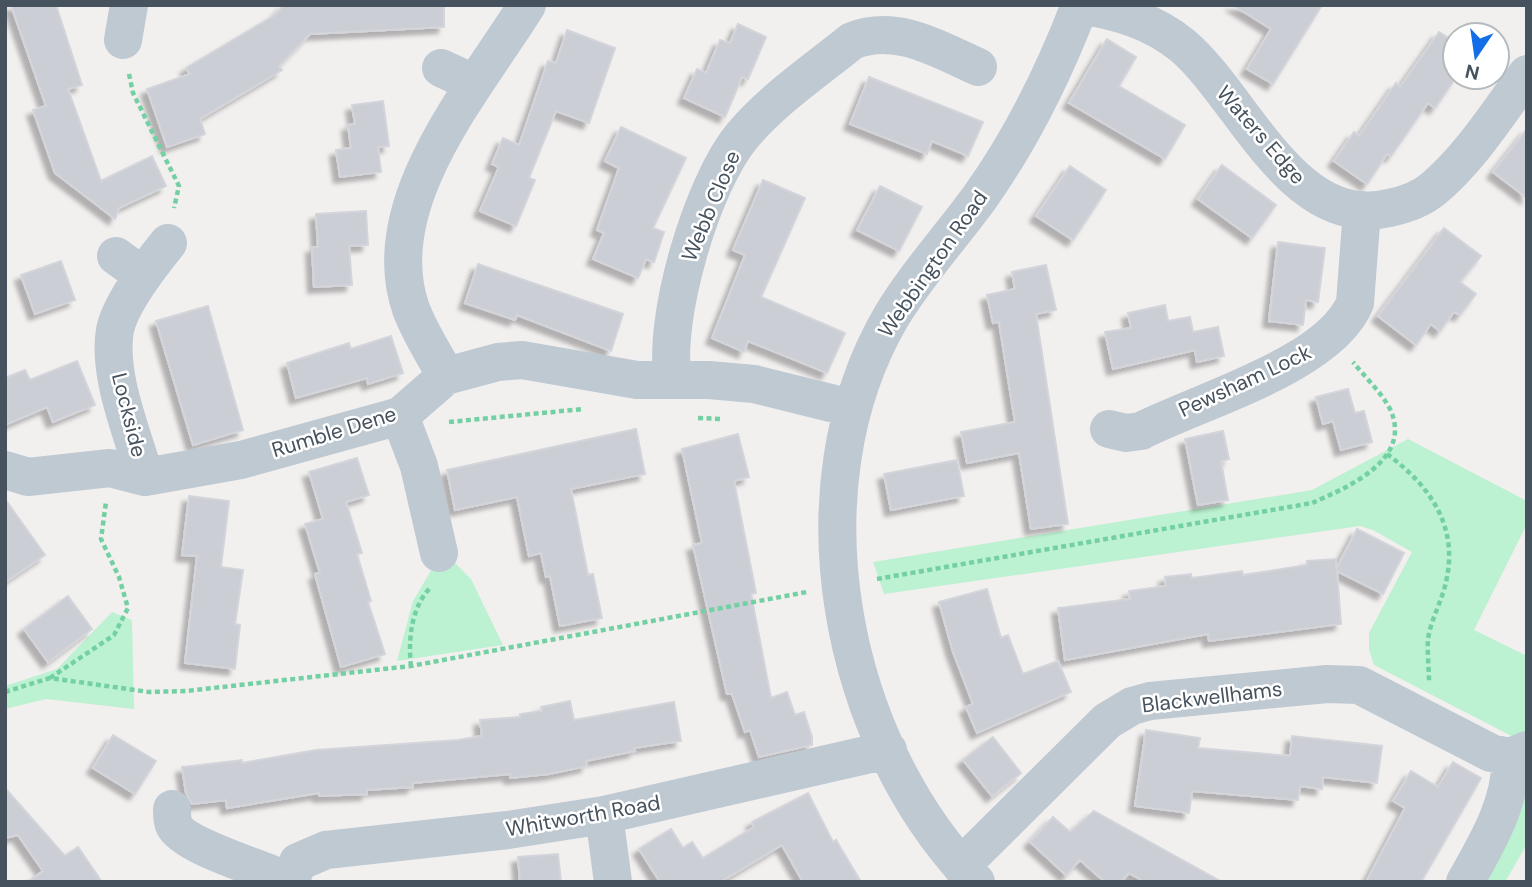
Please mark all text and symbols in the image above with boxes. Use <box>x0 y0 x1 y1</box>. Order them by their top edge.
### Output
north arrow <box>1441 21 1511 91</box>
text: N <box>1463 58 1482 86</box>
street label: Waters Edge <box>1210 80 1312 190</box>
street label: Webb Close <box>675 146 747 266</box>
street label: Webbington Road <box>872 185 994 343</box>
street label: Pewsham Lock <box>1174 338 1316 424</box>
street label: Lockside <box>105 370 153 460</box>
street label: Rumble Dene <box>268 400 400 464</box>
street label: Blackwellhams <box>1140 675 1284 719</box>
street label: Whitworth Road <box>504 789 662 843</box>

